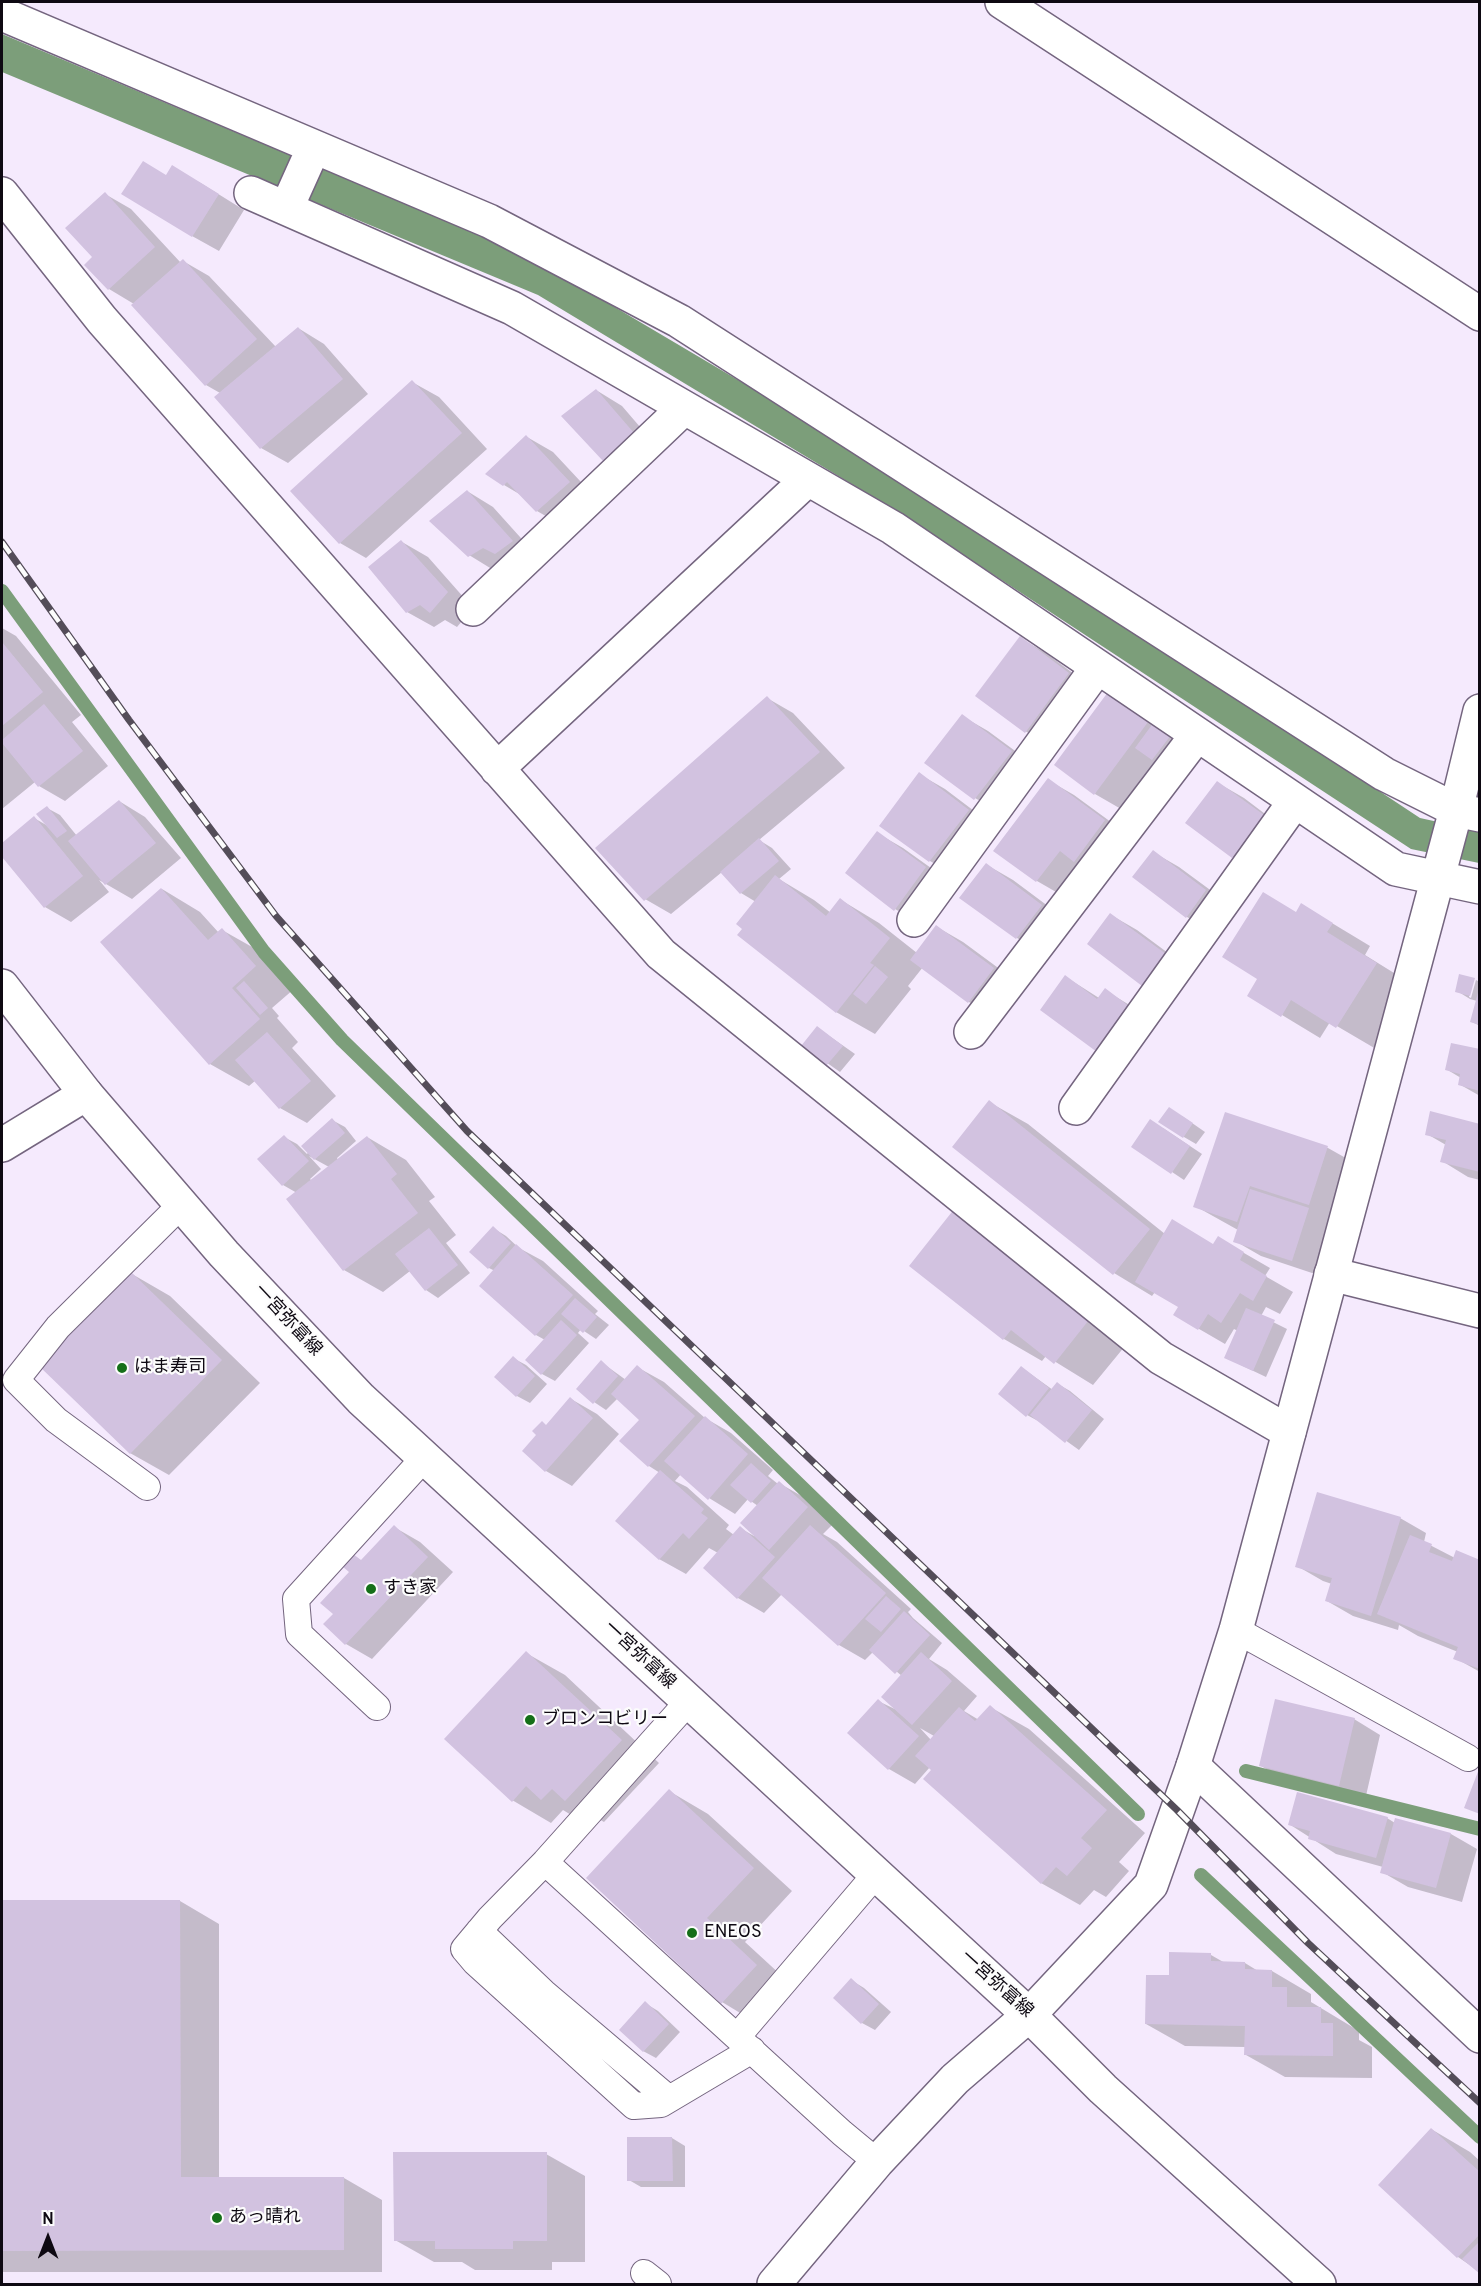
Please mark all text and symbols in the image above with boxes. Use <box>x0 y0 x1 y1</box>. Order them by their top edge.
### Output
street label: 一宮弥富線 <box>248 1281 326 1361</box>
place label: はま寿司 <box>134 1357 206 1379</box>
marker: はま寿司 <box>115 1361 129 1375</box>
place label: すき家 <box>383 1578 437 1600</box>
marker: すき家 <box>364 1582 378 1596</box>
street label: 一宮弥富線 <box>599 1617 679 1695</box>
place label: ブロンコビリー <box>542 1709 668 1731</box>
marker: ブロンコビリー <box>523 1713 537 1727</box>
place label: ENEOS <box>704 1922 762 1944</box>
marker: ENEOS <box>685 1926 699 1940</box>
street label: 一宮弥富線 <box>955 1947 1037 2023</box>
place label: あっ晴れ <box>229 2207 301 2229</box>
north arrow <box>18 2208 78 2268</box>
text: N <box>42 2210 54 2230</box>
marker: あっ晴れ <box>210 2211 224 2225</box>

